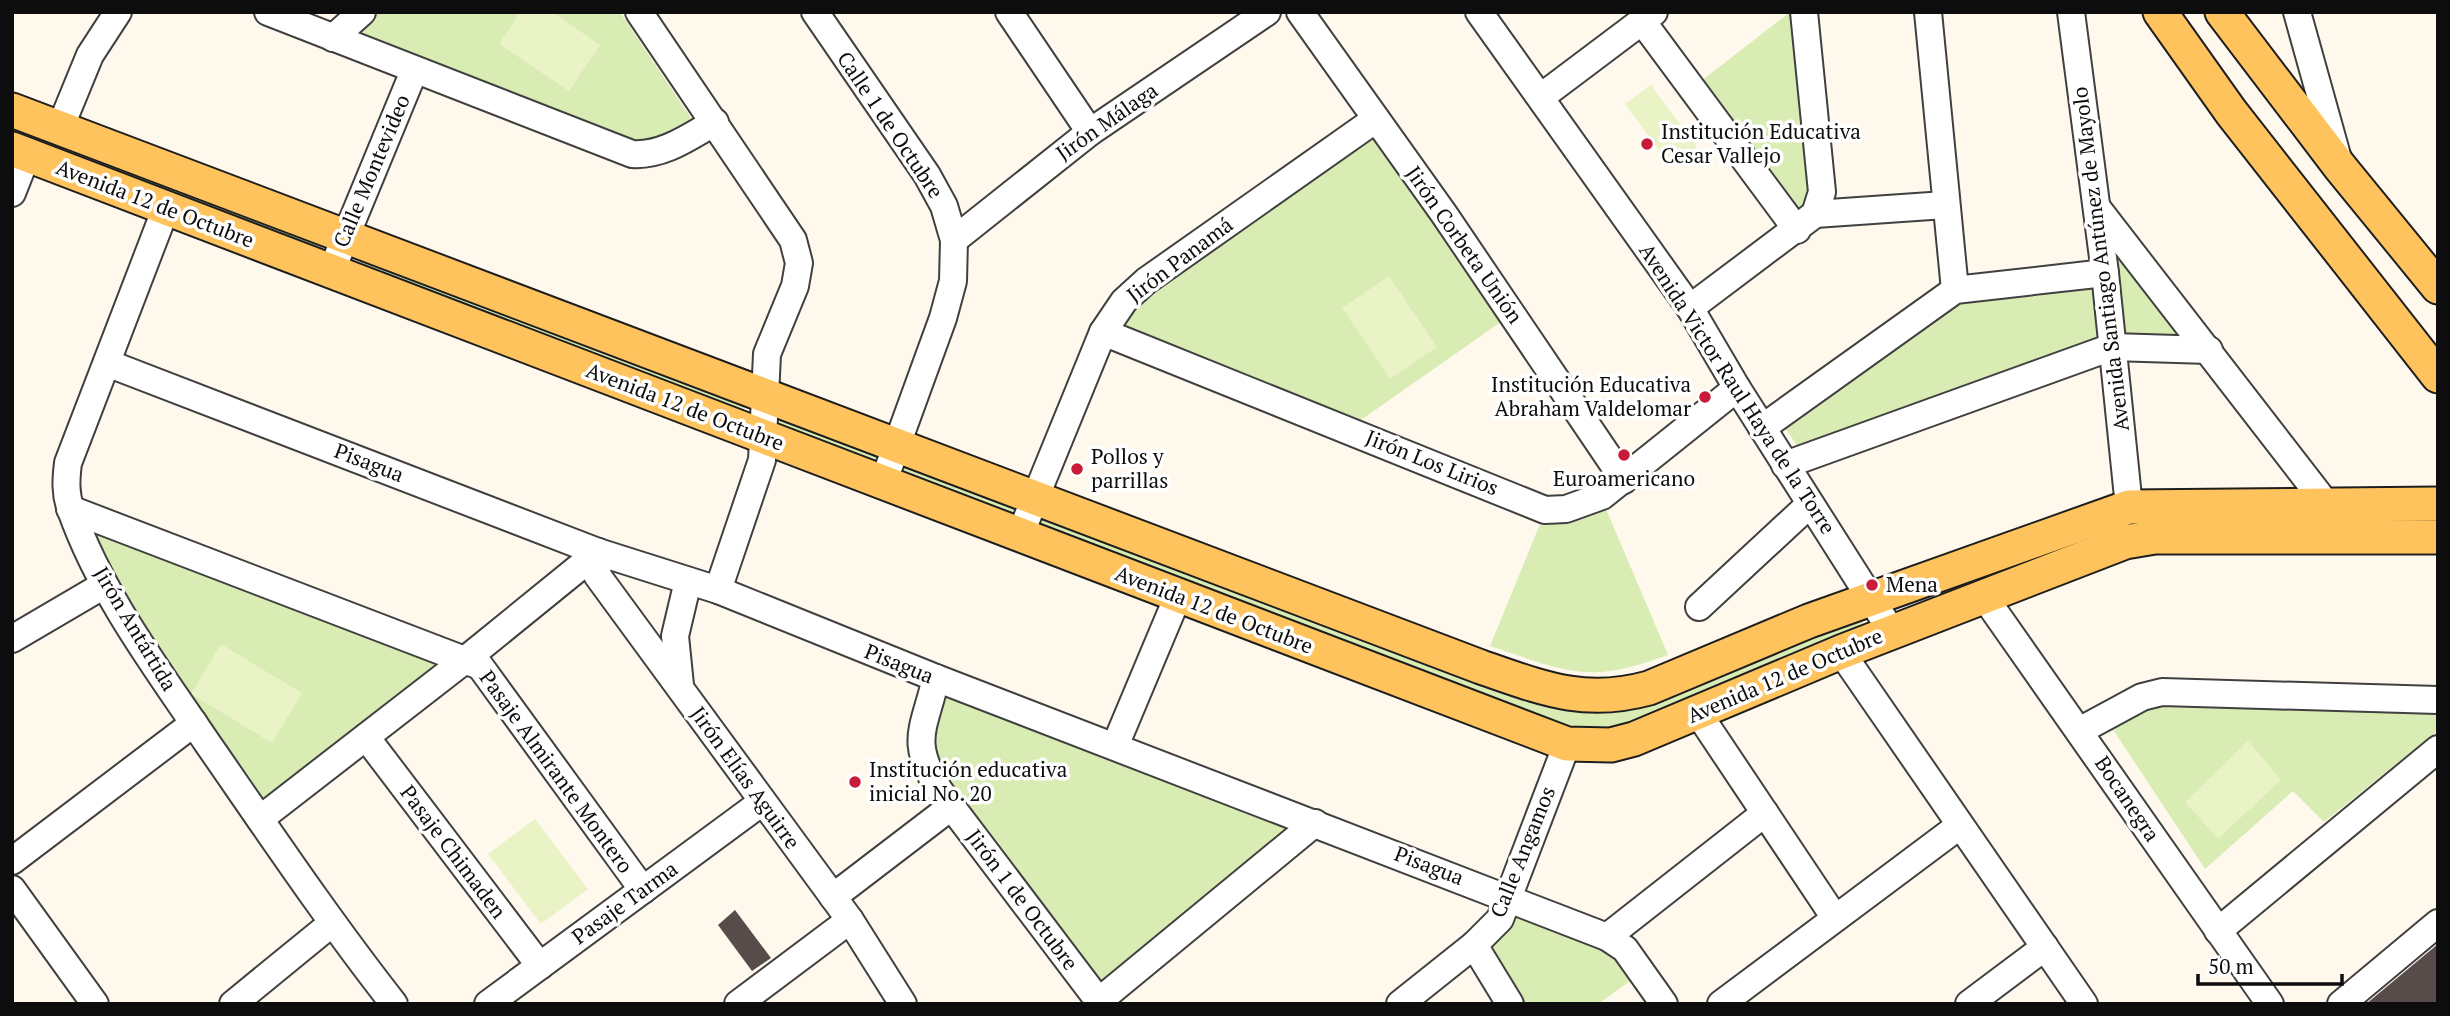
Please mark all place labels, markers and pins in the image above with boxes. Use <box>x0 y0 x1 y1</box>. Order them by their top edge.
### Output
place label: Institución Educativa Cesar Vallejo <box>1661 117 1861 169</box>
marker: Institución Educativa Cesar Vallejo <box>1639 136 1655 152</box>
place label: Institución Educativa Abraham Valdelomar <box>1491 370 1691 422</box>
marker: Institución Educativa Abraham Valdelomar <box>1697 389 1713 405</box>
place label: Pollos y parrillas <box>1091 442 1168 494</box>
marker: Euroamericano <box>1616 447 1632 463</box>
marker: Pollos y parrillas <box>1069 461 1085 477</box>
place label: Euroamericano <box>1553 464 1695 492</box>
place label: Mena <box>1886 570 1938 598</box>
marker: Mena <box>1864 577 1880 593</box>
place label: Institución educativa inicial No. 20 <box>869 755 1068 807</box>
marker: Institución educativa inicial No. 20 <box>847 774 863 790</box>

